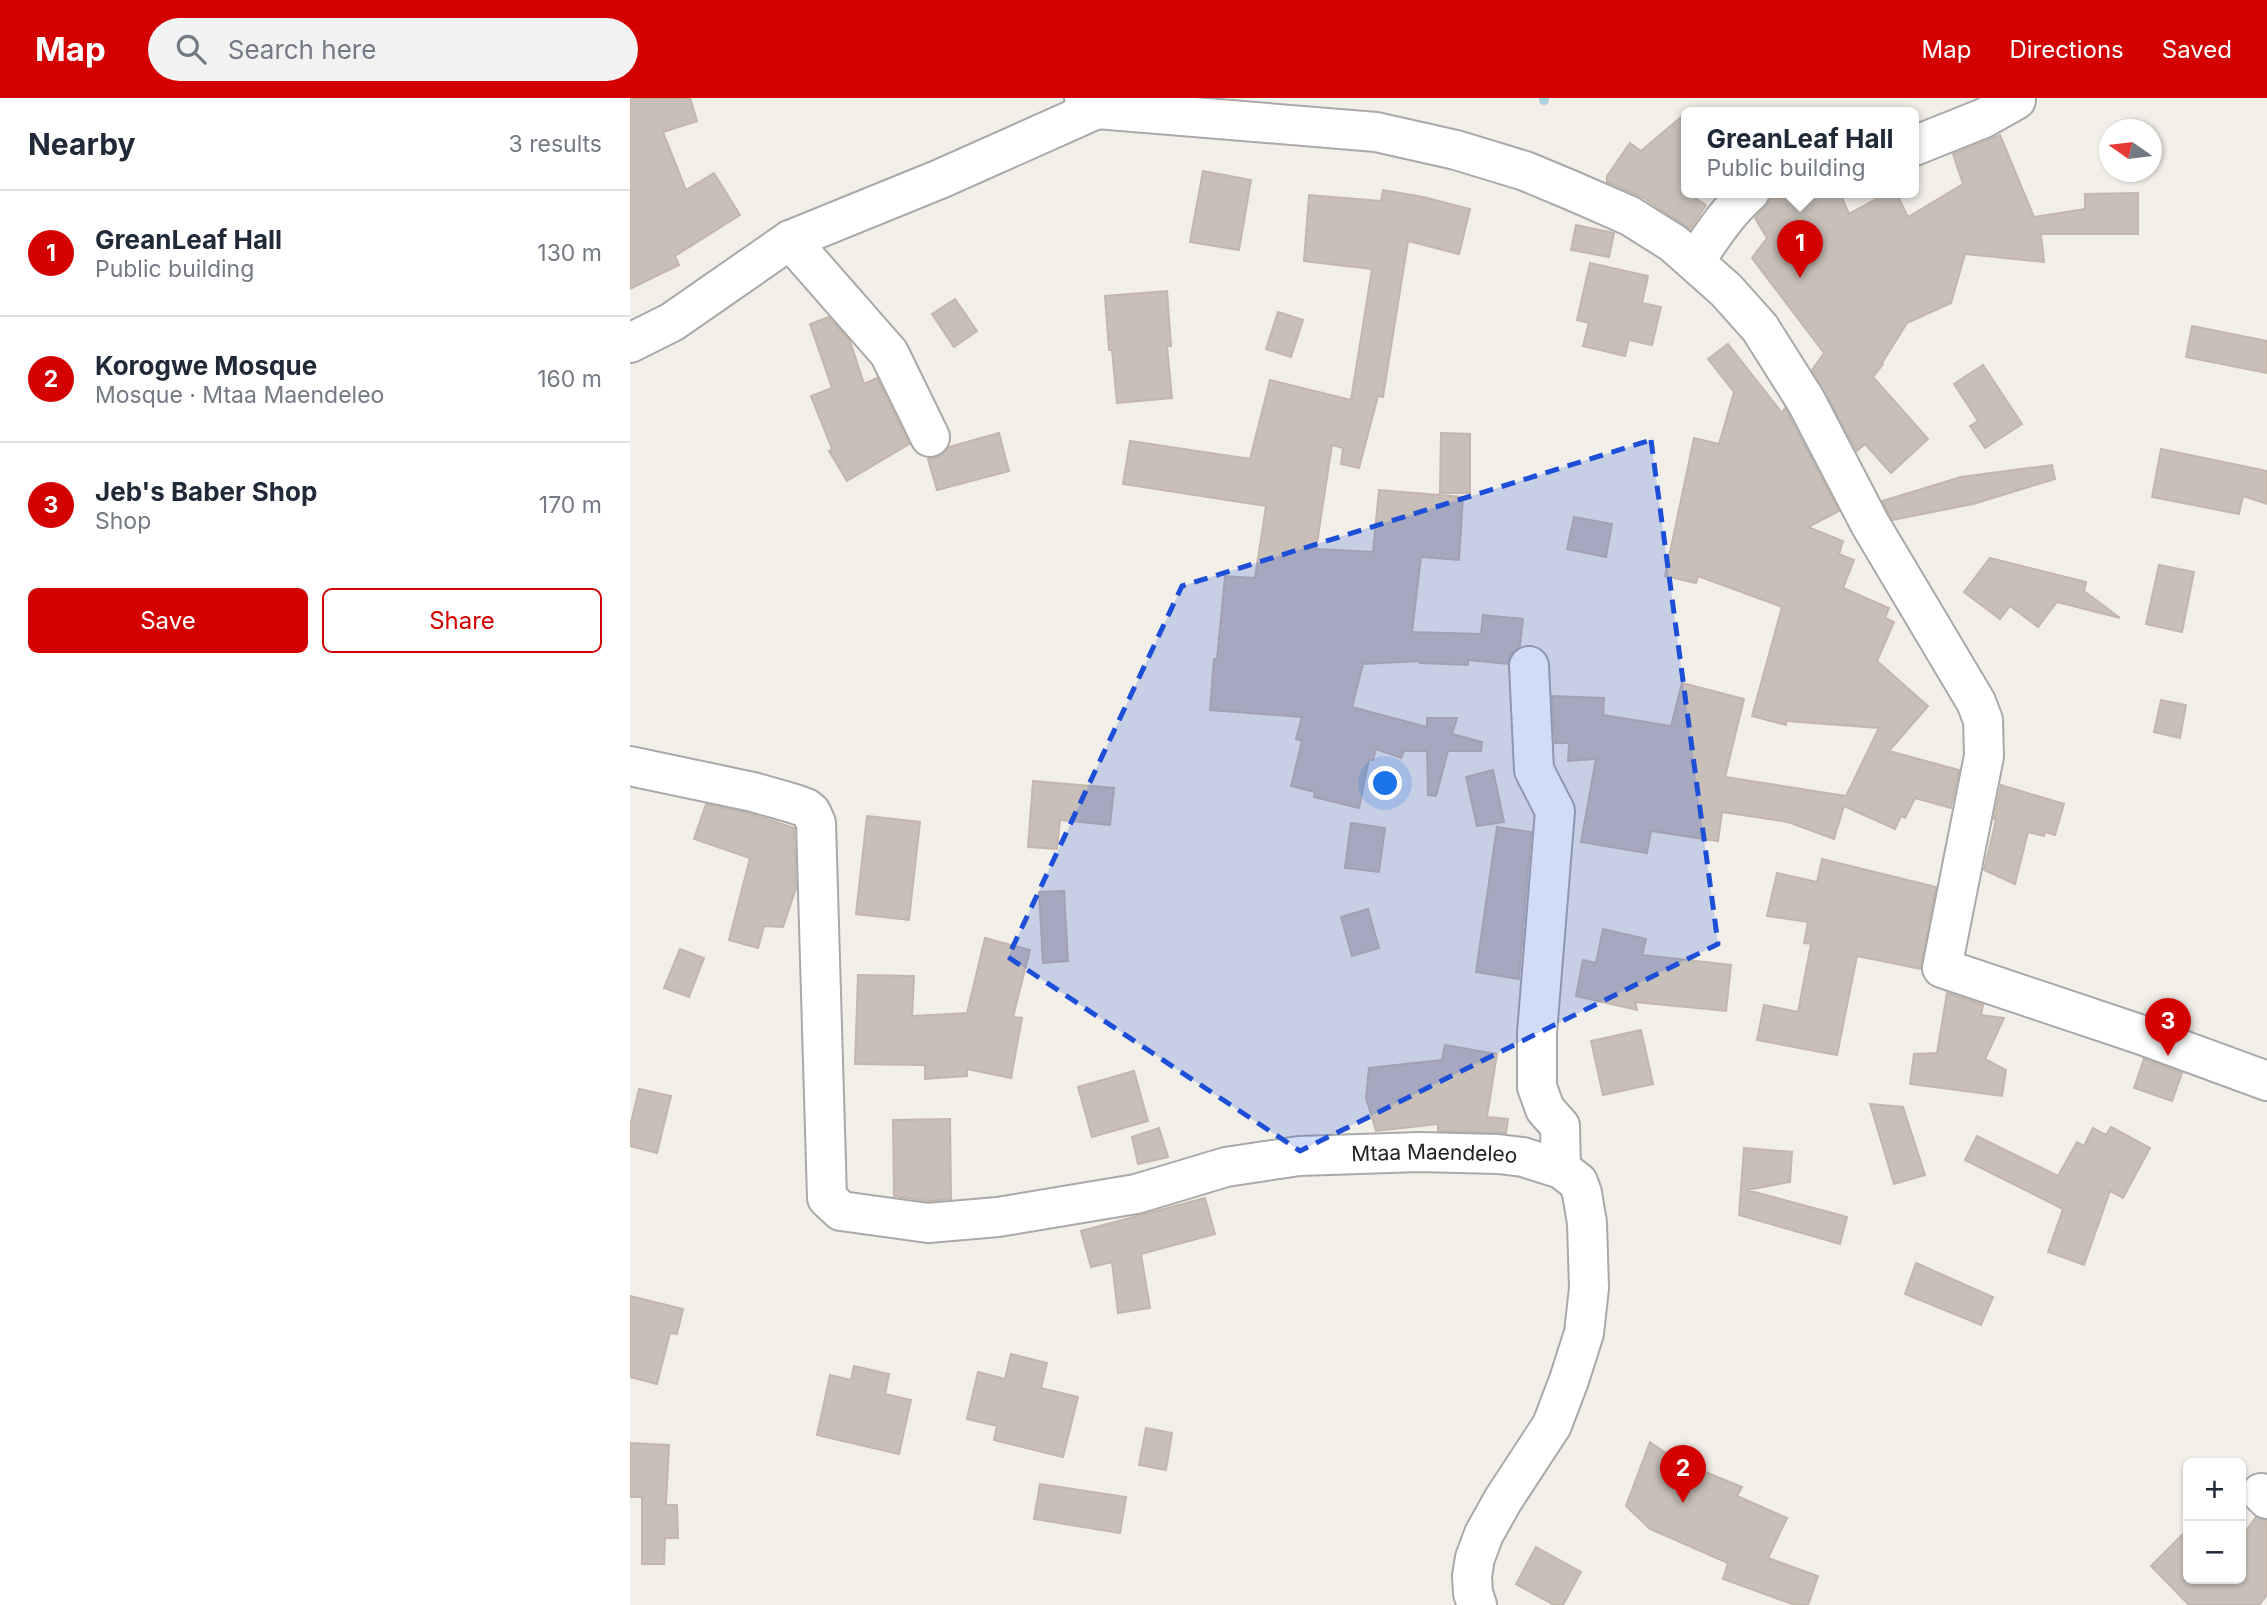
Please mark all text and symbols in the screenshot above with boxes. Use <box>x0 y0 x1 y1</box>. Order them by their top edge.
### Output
search box <box>148 18 638 81</box>
text: Map <box>35 29 106 69</box>
icon: search <box>172 30 210 68</box>
text: Search here <box>228 34 376 65</box>
text: Map <box>1922 35 1971 64</box>
text: Directions <box>2009 35 2124 64</box>
text: Saved <box>2162 35 2232 64</box>
popup <box>1681 107 1919 198</box>
north arrow <box>2099 119 2162 182</box>
text: GreanLeaf Hall <box>1706 123 1894 154</box>
text: Nearby <box>28 126 136 162</box>
text: 3 results <box>509 130 602 158</box>
text: Public building <box>1706 154 1866 182</box>
pin: 1 <box>1777 220 1823 278</box>
text: GreanLeaf Hall <box>95 224 282 255</box>
text: 1 <box>46 239 56 267</box>
text: 130 m <box>537 239 602 267</box>
text: Public building <box>95 255 254 283</box>
text: Korogwe Mosque <box>95 350 317 381</box>
text: 2 <box>44 365 58 393</box>
text: 160 m <box>537 365 602 393</box>
text: Mosque · Mtaa Maendeleo <box>95 381 384 409</box>
text: Jeb's Baber Shop <box>95 476 317 507</box>
text: 3 <box>44 491 58 519</box>
text: 170 m <box>539 491 602 519</box>
text: Shop <box>95 507 151 535</box>
button: Save <box>28 588 308 653</box>
button: Share <box>322 588 602 653</box>
your location <box>1368 766 1402 800</box>
pin: 3 <box>2145 998 2191 1056</box>
street label: Mtaa Maendeleo <box>1351 1139 1519 1168</box>
pin: 2 <box>1660 1445 1706 1503</box>
map controls <box>2183 1458 2246 1584</box>
button: + <box>2183 1458 2246 1521</box>
button: − <box>2183 1521 2246 1584</box>

